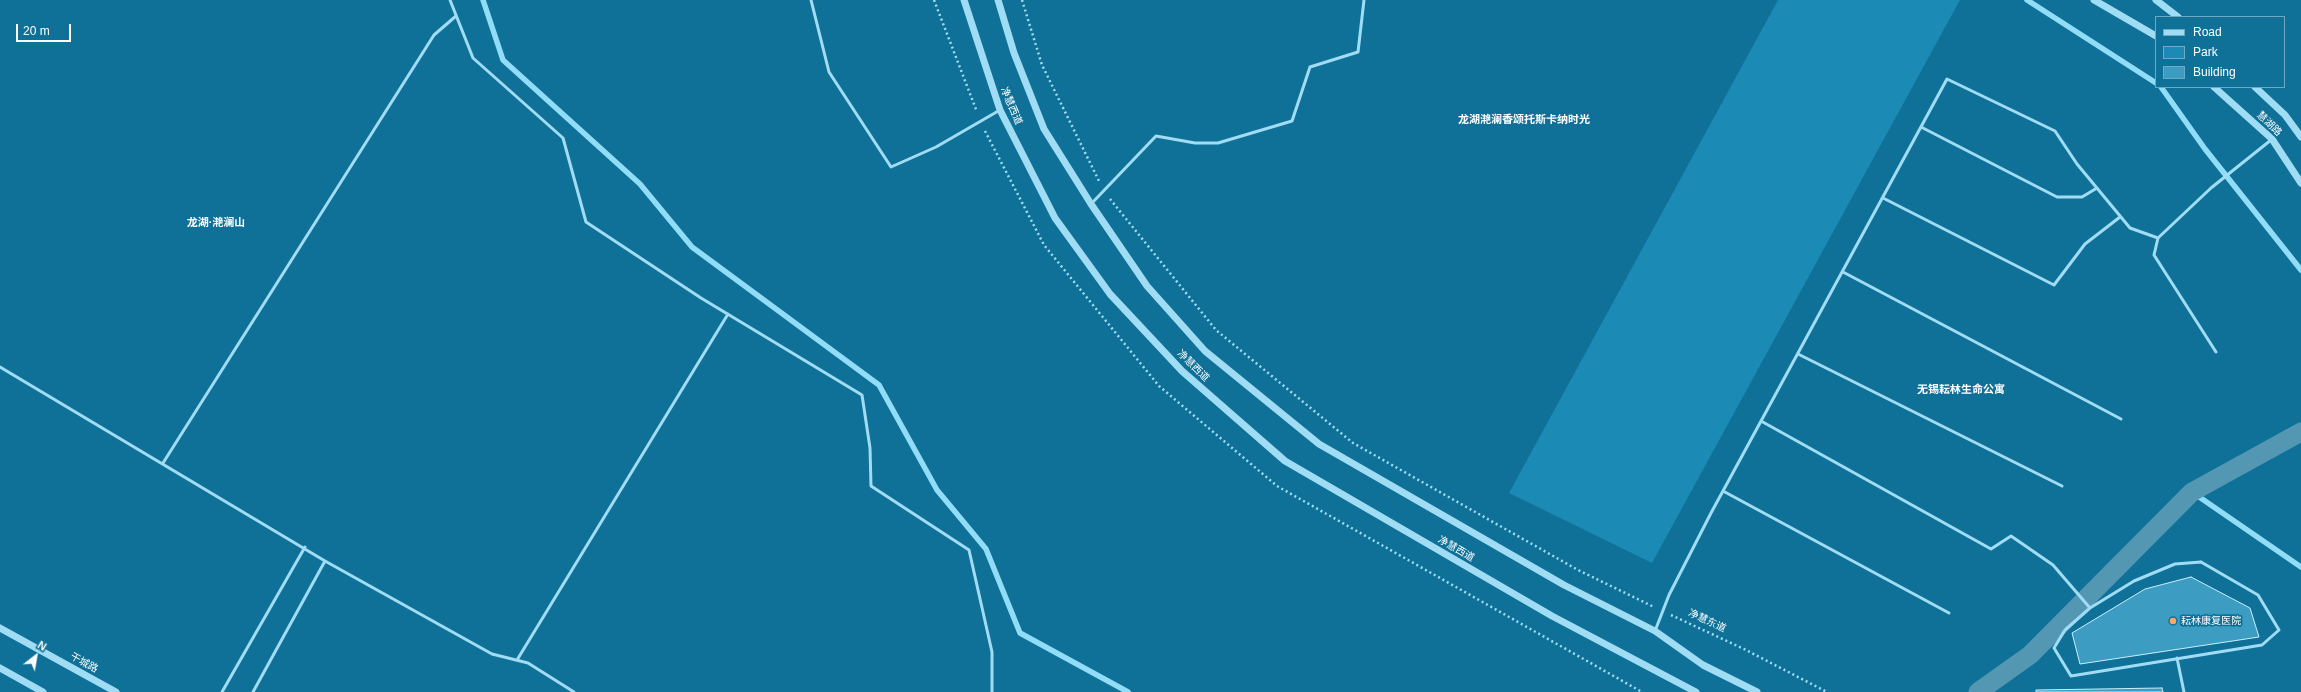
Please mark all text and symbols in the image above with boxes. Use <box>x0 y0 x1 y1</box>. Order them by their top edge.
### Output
scale bar <box>18 16 73 42</box>
legend <box>2155 16 2285 88</box>
text: 20 m <box>23 24 50 38</box>
text: Road <box>2193 25 2222 39</box>
text: Park <box>2193 45 2218 59</box>
text: Building <box>2193 65 2236 79</box>
street label: 净慧西道 <box>998 85 1024 127</box>
street label: 慧湖路 <box>2254 109 2284 139</box>
district label: 龙湖滟澜香颂托斯卡纳时光 <box>1458 113 1590 127</box>
district label: 龙湖·滟澜山 <box>187 216 245 230</box>
street label: 净慧西道 <box>1174 348 1212 384</box>
district label: 无锡耘林生命公寓 <box>1917 383 2005 397</box>
street label: 净慧西道 <box>1436 534 1476 564</box>
street label: 净慧东道 <box>1686 607 1728 635</box>
place label: 耘林康复医院 <box>2181 615 2241 627</box>
marker: 耘林康复医院 <box>2168 616 2178 626</box>
north arrow <box>16 636 56 676</box>
text: N <box>36 639 49 653</box>
street label: 干城路 <box>68 650 100 676</box>

